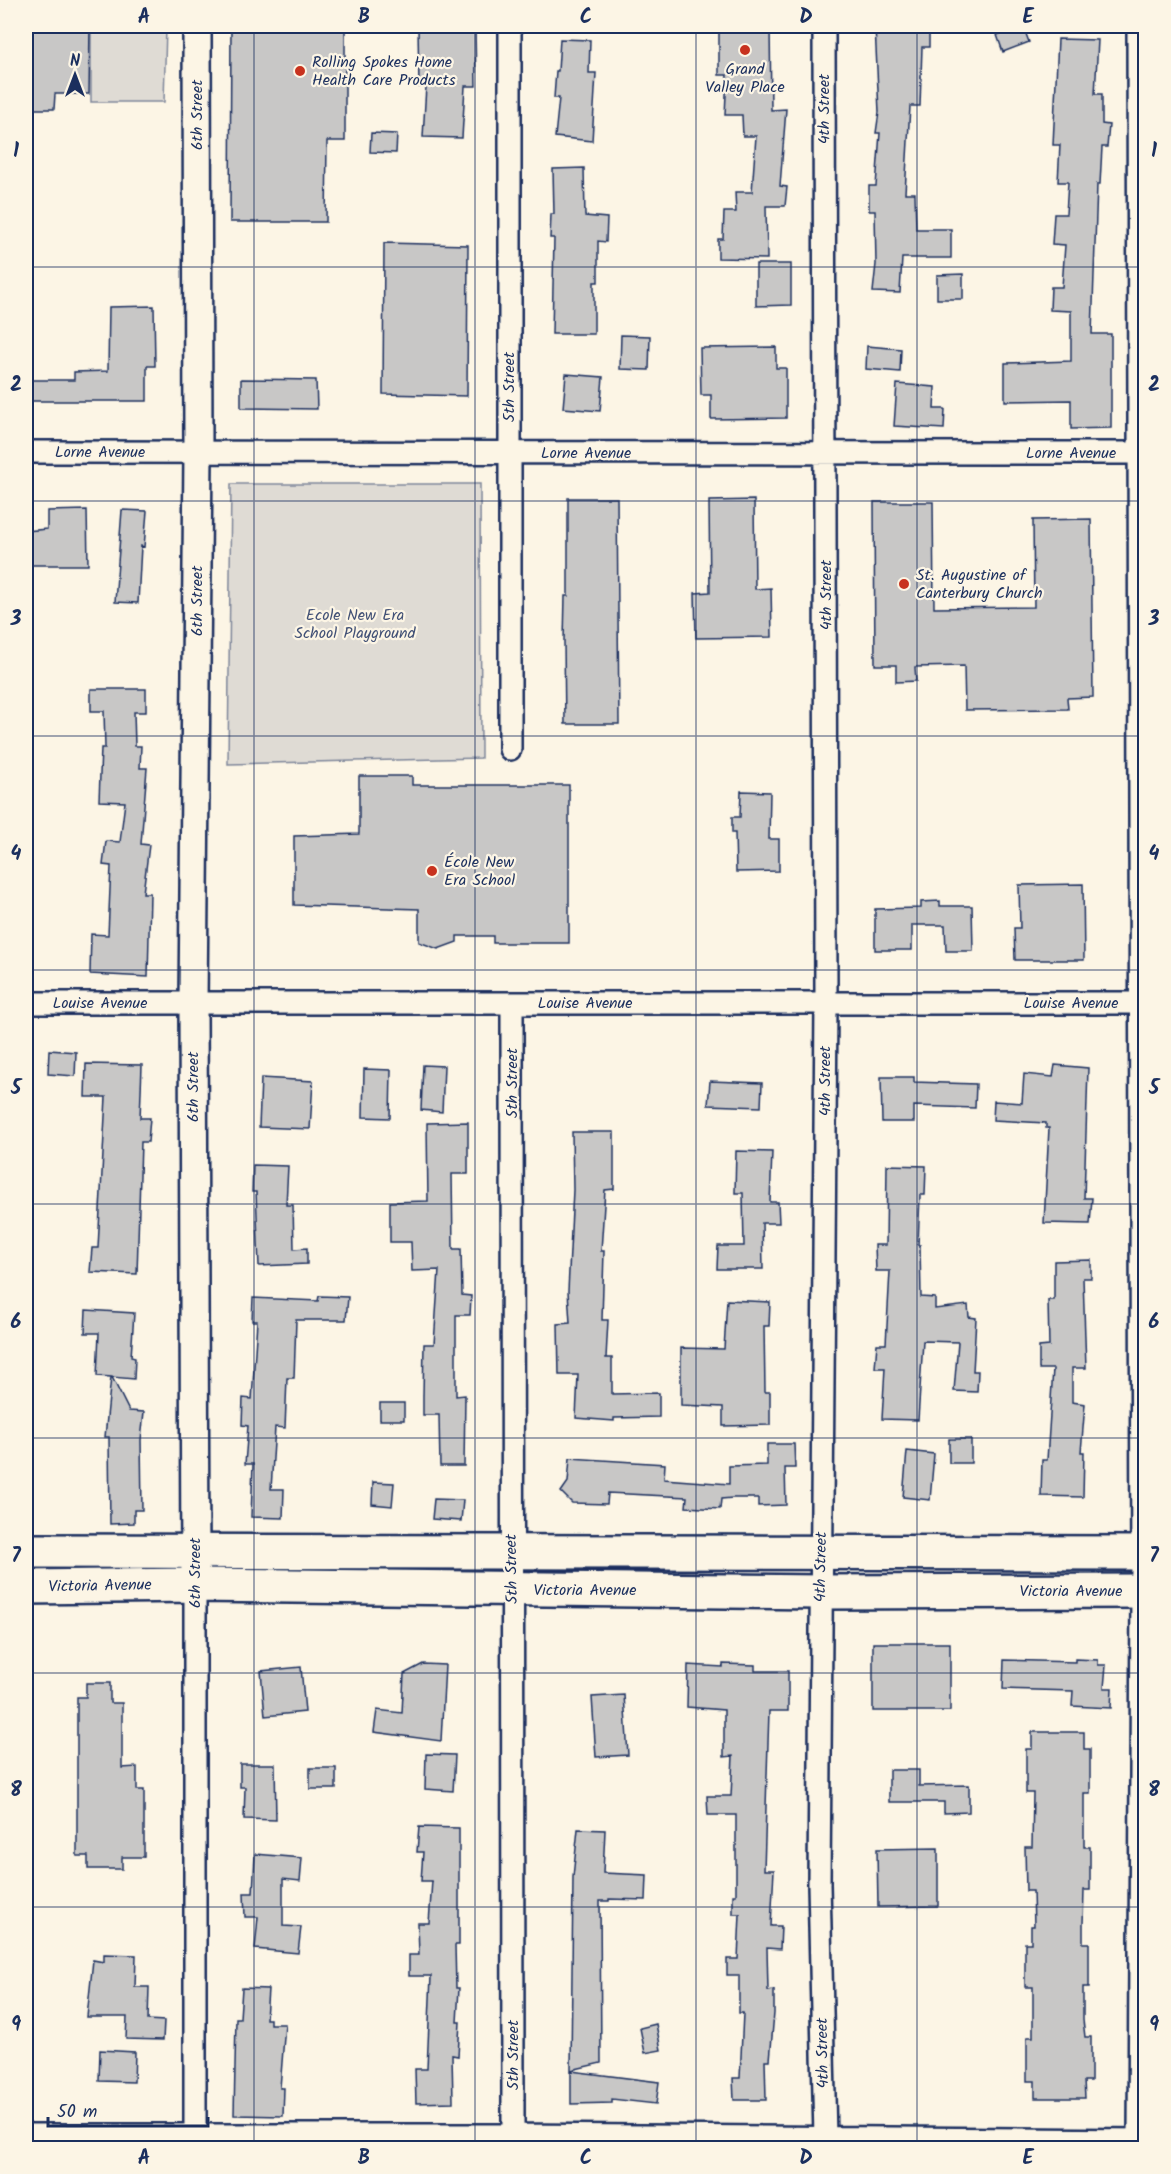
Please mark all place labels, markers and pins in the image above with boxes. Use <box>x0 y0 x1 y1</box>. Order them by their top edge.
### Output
marker: Grand Valley Place <box>738 43 752 57</box>
place label: Rolling Spokes Home Health Care Products <box>312 50 456 93</box>
place label: Grand Valley Place <box>705 57 785 100</box>
marker: Rolling Spokes Home Health Care Products <box>293 64 307 78</box>
place label: St. Augustine of Canterbury Church <box>916 563 1042 606</box>
marker: St. Augustine of Canterbury Church <box>897 577 911 591</box>
place label: École New Era School <box>444 850 515 893</box>
marker: École New Era School <box>425 864 439 878</box>

